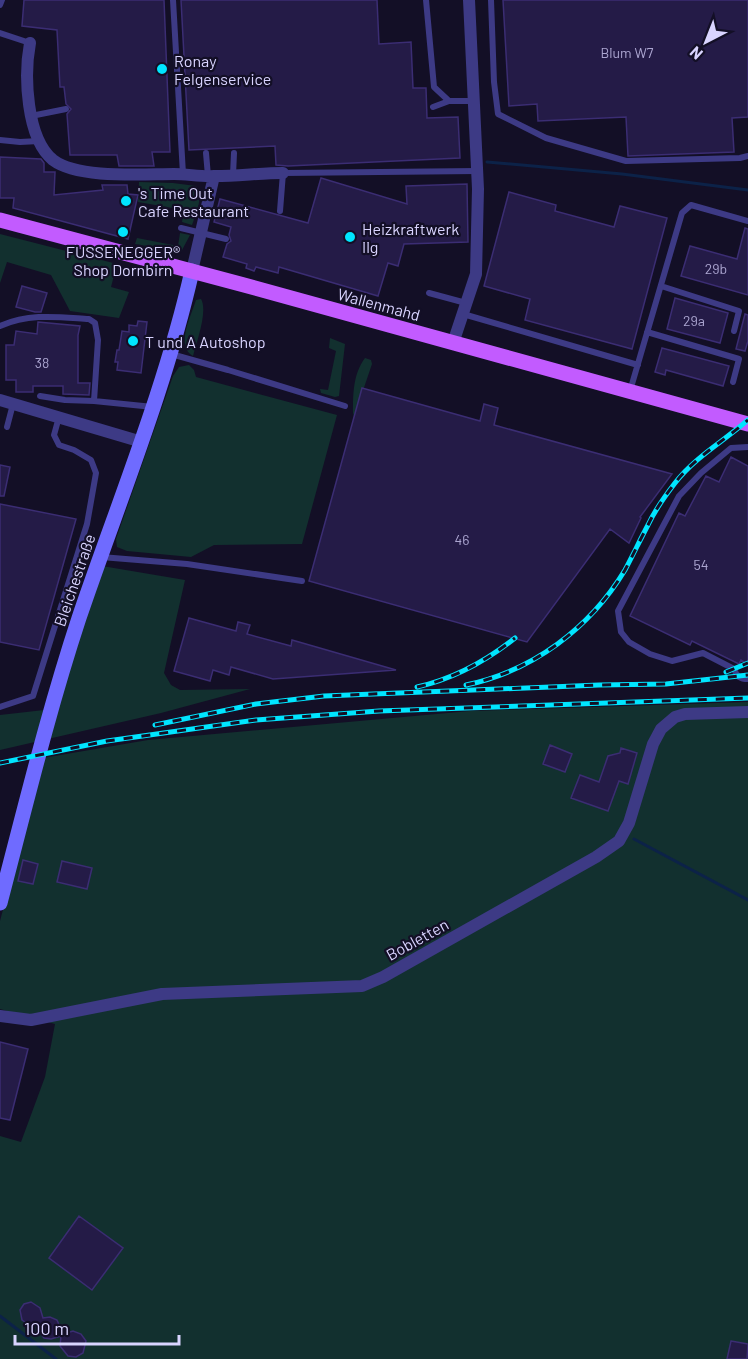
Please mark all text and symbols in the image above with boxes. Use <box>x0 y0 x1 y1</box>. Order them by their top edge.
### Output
north arrow <box>676 12 736 72</box>
text: N <box>685 43 706 64</box>
house number: Blum W7 <box>601 44 654 61</box>
place label: Ronay Felgenservice <box>174 51 271 88</box>
marker: Ronay Felgenservice <box>155 62 169 76</box>
place label: 's Time Out Cafe Restaurant <box>138 183 249 220</box>
marker: 's Time Out Cafe Restaurant <box>119 194 133 208</box>
place label: Heizkraftwerk Ilg <box>362 219 459 256</box>
marker: FUSSENEGGER® Shop Dornbirn <box>116 225 130 239</box>
marker: Heizkraftwerk Ilg <box>343 230 357 244</box>
place label: FUSSENEGGER® Shop Dornbirn <box>66 242 180 279</box>
house number: 29b <box>705 260 727 277</box>
street label: Wallenmahd <box>336 284 422 324</box>
house number: 29a <box>683 312 705 329</box>
place label: T und A Autoshop <box>145 332 266 351</box>
marker: T und A Autoshop <box>126 334 140 348</box>
house number: 38 <box>35 354 49 371</box>
street label: Bleichestraße <box>49 531 99 629</box>
house number: 46 <box>455 531 469 548</box>
house number: 54 <box>694 556 708 573</box>
street label: Bobletten <box>383 914 451 964</box>
scale bar <box>15 1308 178 1346</box>
text: 100 m <box>24 1317 69 1339</box>

